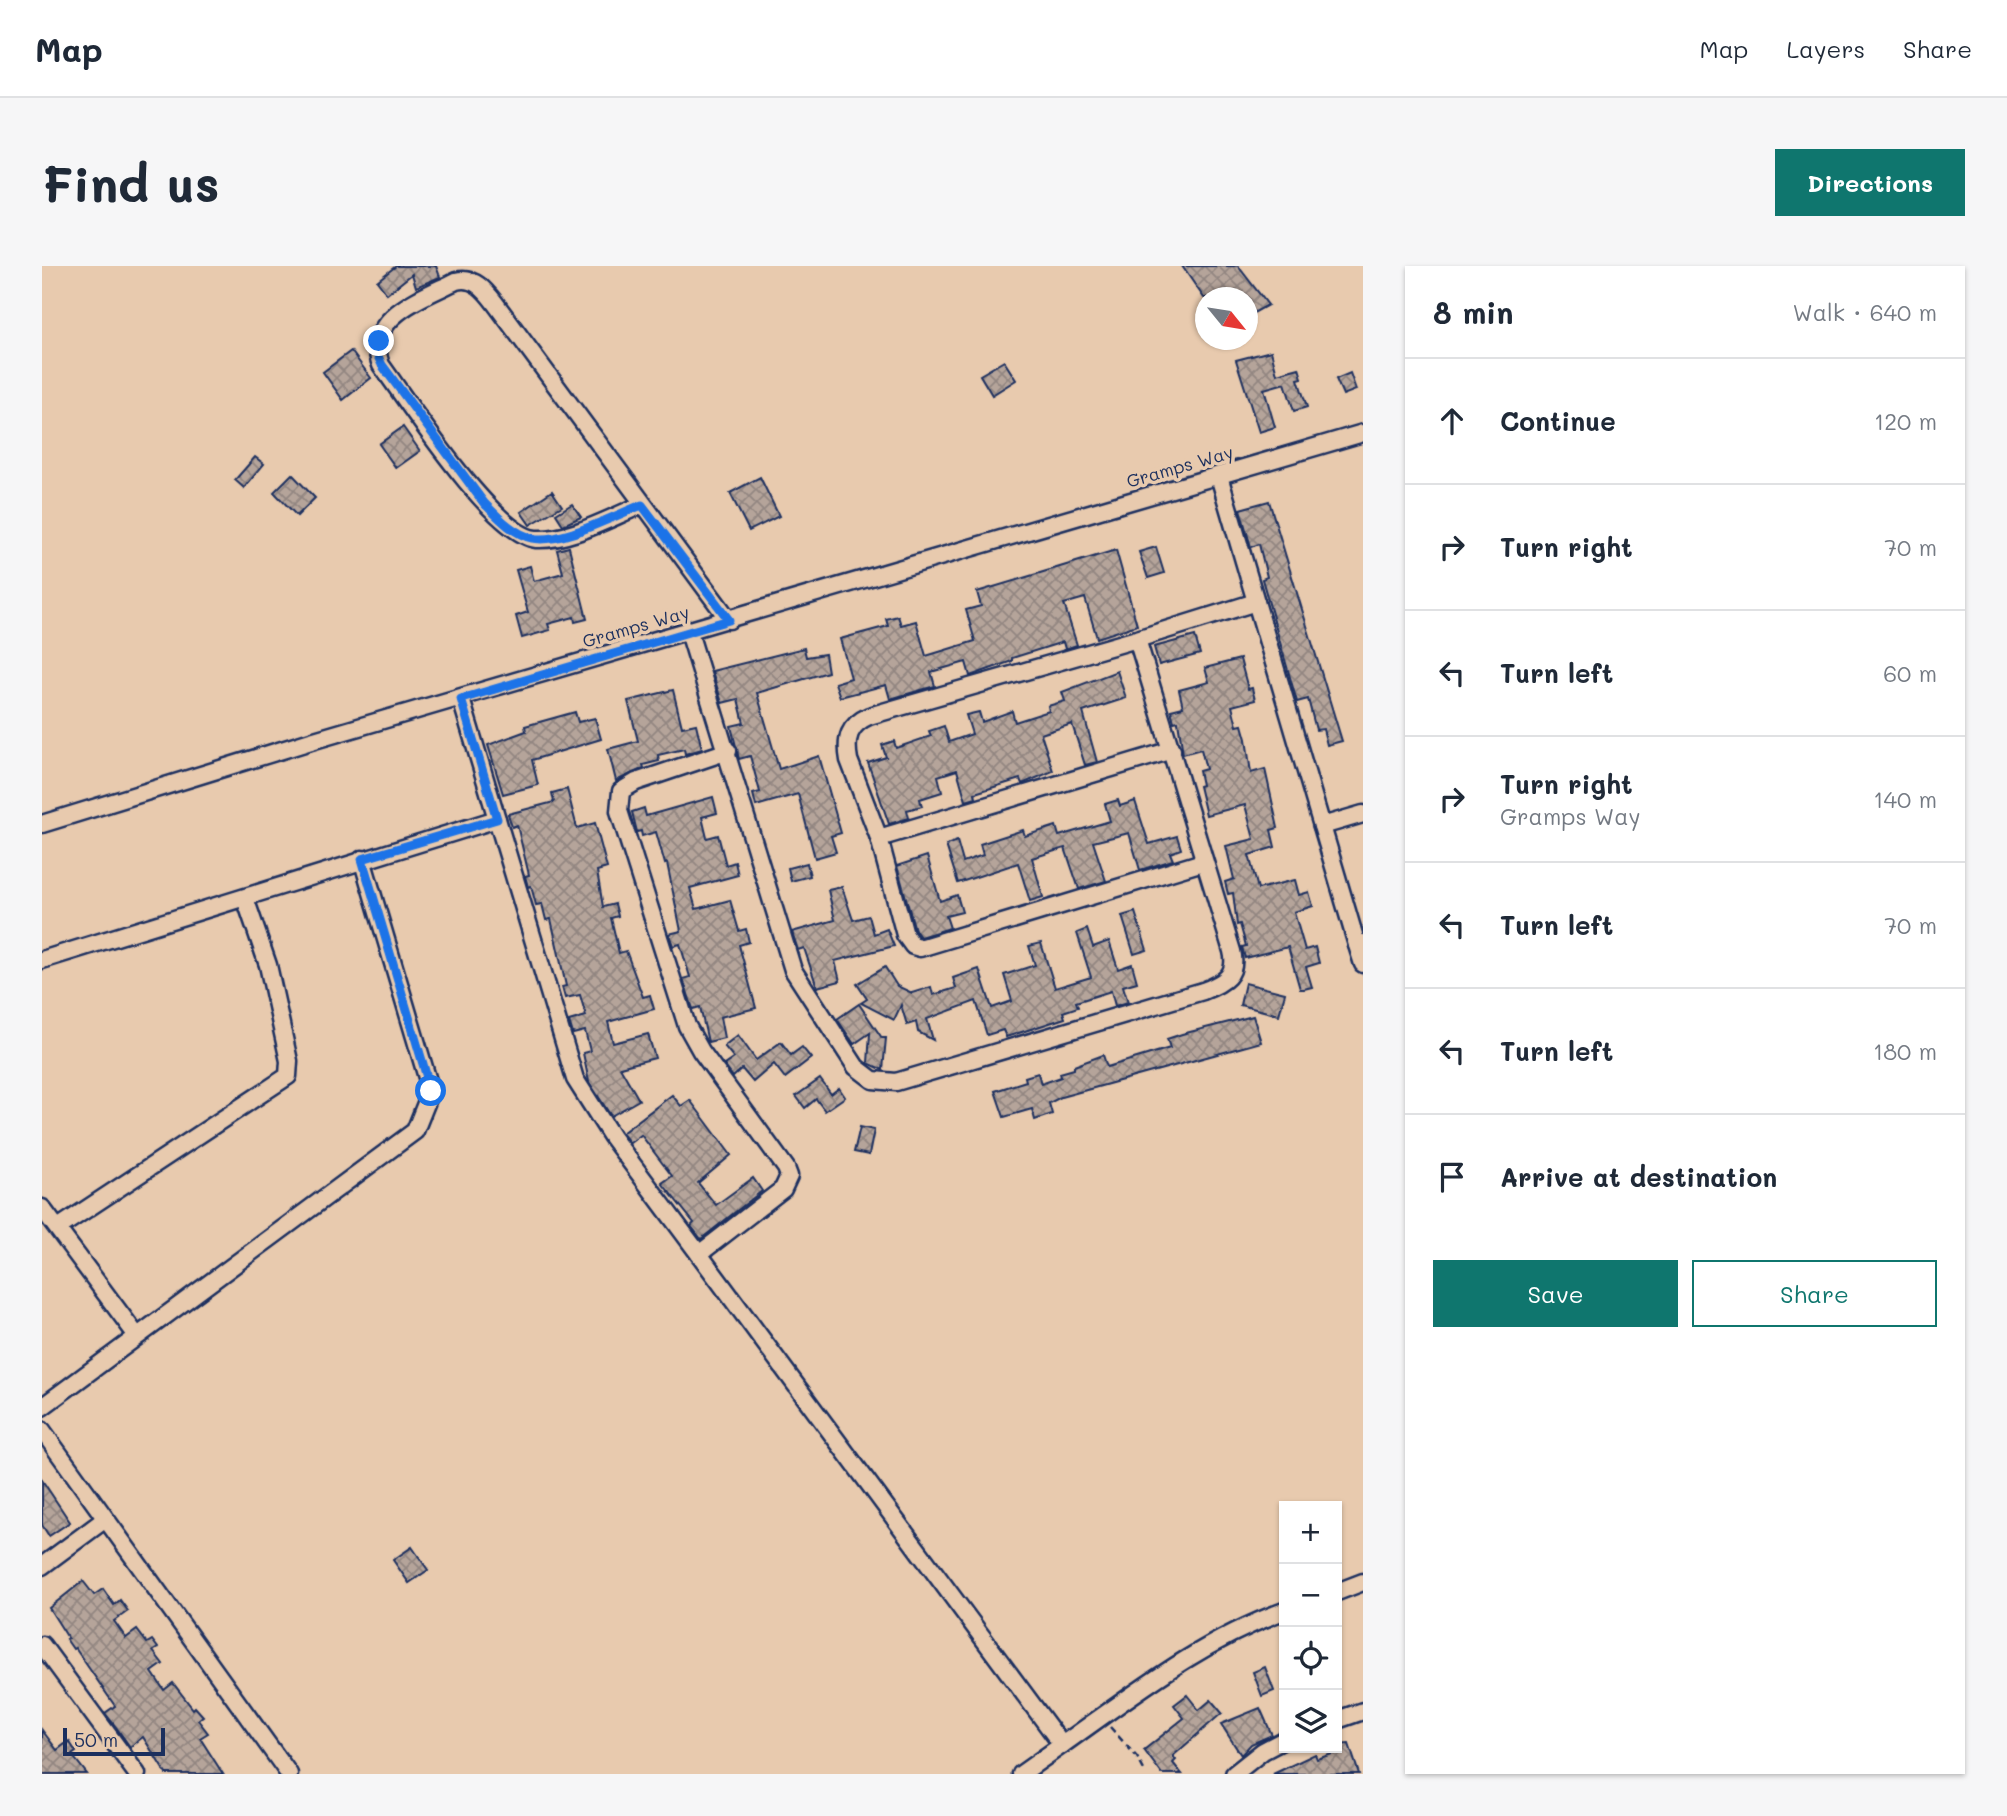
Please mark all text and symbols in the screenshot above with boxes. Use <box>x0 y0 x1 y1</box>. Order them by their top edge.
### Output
text: Map <box>35 27 103 70</box>
text: Map <box>1700 33 1748 64</box>
text: Layers <box>1786 33 1865 64</box>
text: Share <box>1903 33 1972 64</box>
button: Directions <box>1775 149 1965 216</box>
text: Find us <box>42 151 220 214</box>
north arrow <box>1195 287 1258 350</box>
text: 8 min <box>1433 292 1514 332</box>
text: Walk · 640 m <box>1792 297 1937 327</box>
route end <box>363 325 394 356</box>
icon: ahead <box>1433 402 1471 440</box>
text: Continue <box>1500 404 1616 438</box>
text: 120 m <box>1874 406 1937 436</box>
street label: Gramps Way <box>1124 439 1236 493</box>
icon: right <box>1433 528 1471 566</box>
text: Turn right <box>1500 530 1633 564</box>
text: 70 m <box>1884 532 1937 562</box>
street label: Gramps Way <box>580 599 692 653</box>
icon: left <box>1433 654 1471 692</box>
text: Turn left <box>1500 656 1613 690</box>
text: 60 m <box>1883 658 1937 688</box>
text: Turn right <box>1500 767 1633 801</box>
icon: right <box>1433 780 1471 818</box>
text: 140 m <box>1873 784 1937 814</box>
text: Gramps Way <box>1500 801 1641 831</box>
icon: left <box>1433 906 1471 944</box>
text: Turn left <box>1500 908 1613 942</box>
text: 70 m <box>1884 910 1937 940</box>
icon: left <box>1433 1032 1471 1070</box>
text: Turn left <box>1500 1034 1613 1068</box>
text: 180 m <box>1873 1036 1937 1066</box>
route start <box>415 1075 446 1106</box>
icon: arrive <box>1433 1158 1471 1196</box>
text: Arrive at destination <box>1500 1160 1777 1194</box>
button: Save <box>1433 1260 1678 1327</box>
button: Share <box>1692 1260 1937 1327</box>
map controls <box>1279 1501 1342 1753</box>
button: + <box>1279 1501 1342 1564</box>
button: − <box>1279 1564 1342 1627</box>
button: locate <box>1279 1627 1342 1690</box>
button: layers <box>1279 1690 1342 1753</box>
scale bar <box>63 1725 164 1757</box>
text: 50 m <box>74 1727 118 1752</box>

